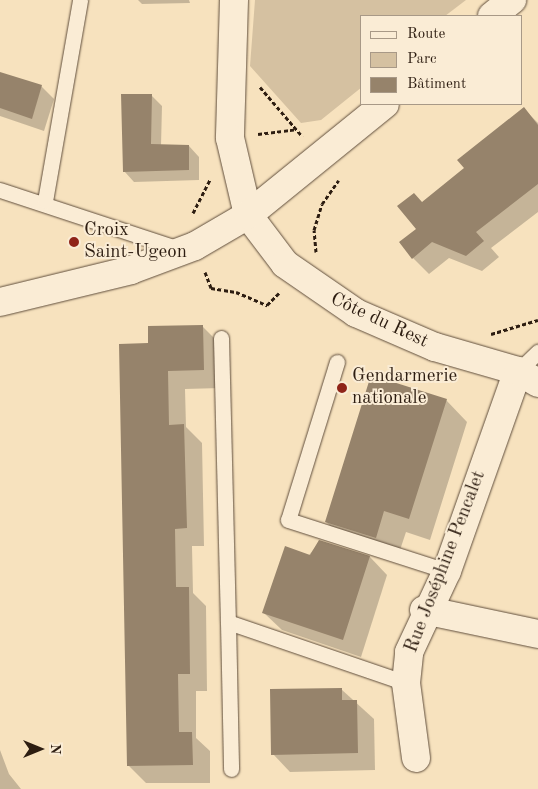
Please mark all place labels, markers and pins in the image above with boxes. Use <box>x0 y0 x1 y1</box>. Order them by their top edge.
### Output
place label: Croix Saint-Ugeon <box>84 220 187 264</box>
marker: Croix Saint-Ugeon <box>68 236 80 248</box>
place label: Gendarmerie nationale <box>352 366 457 410</box>
marker: Gendarmerie nationale <box>336 382 348 394</box>

